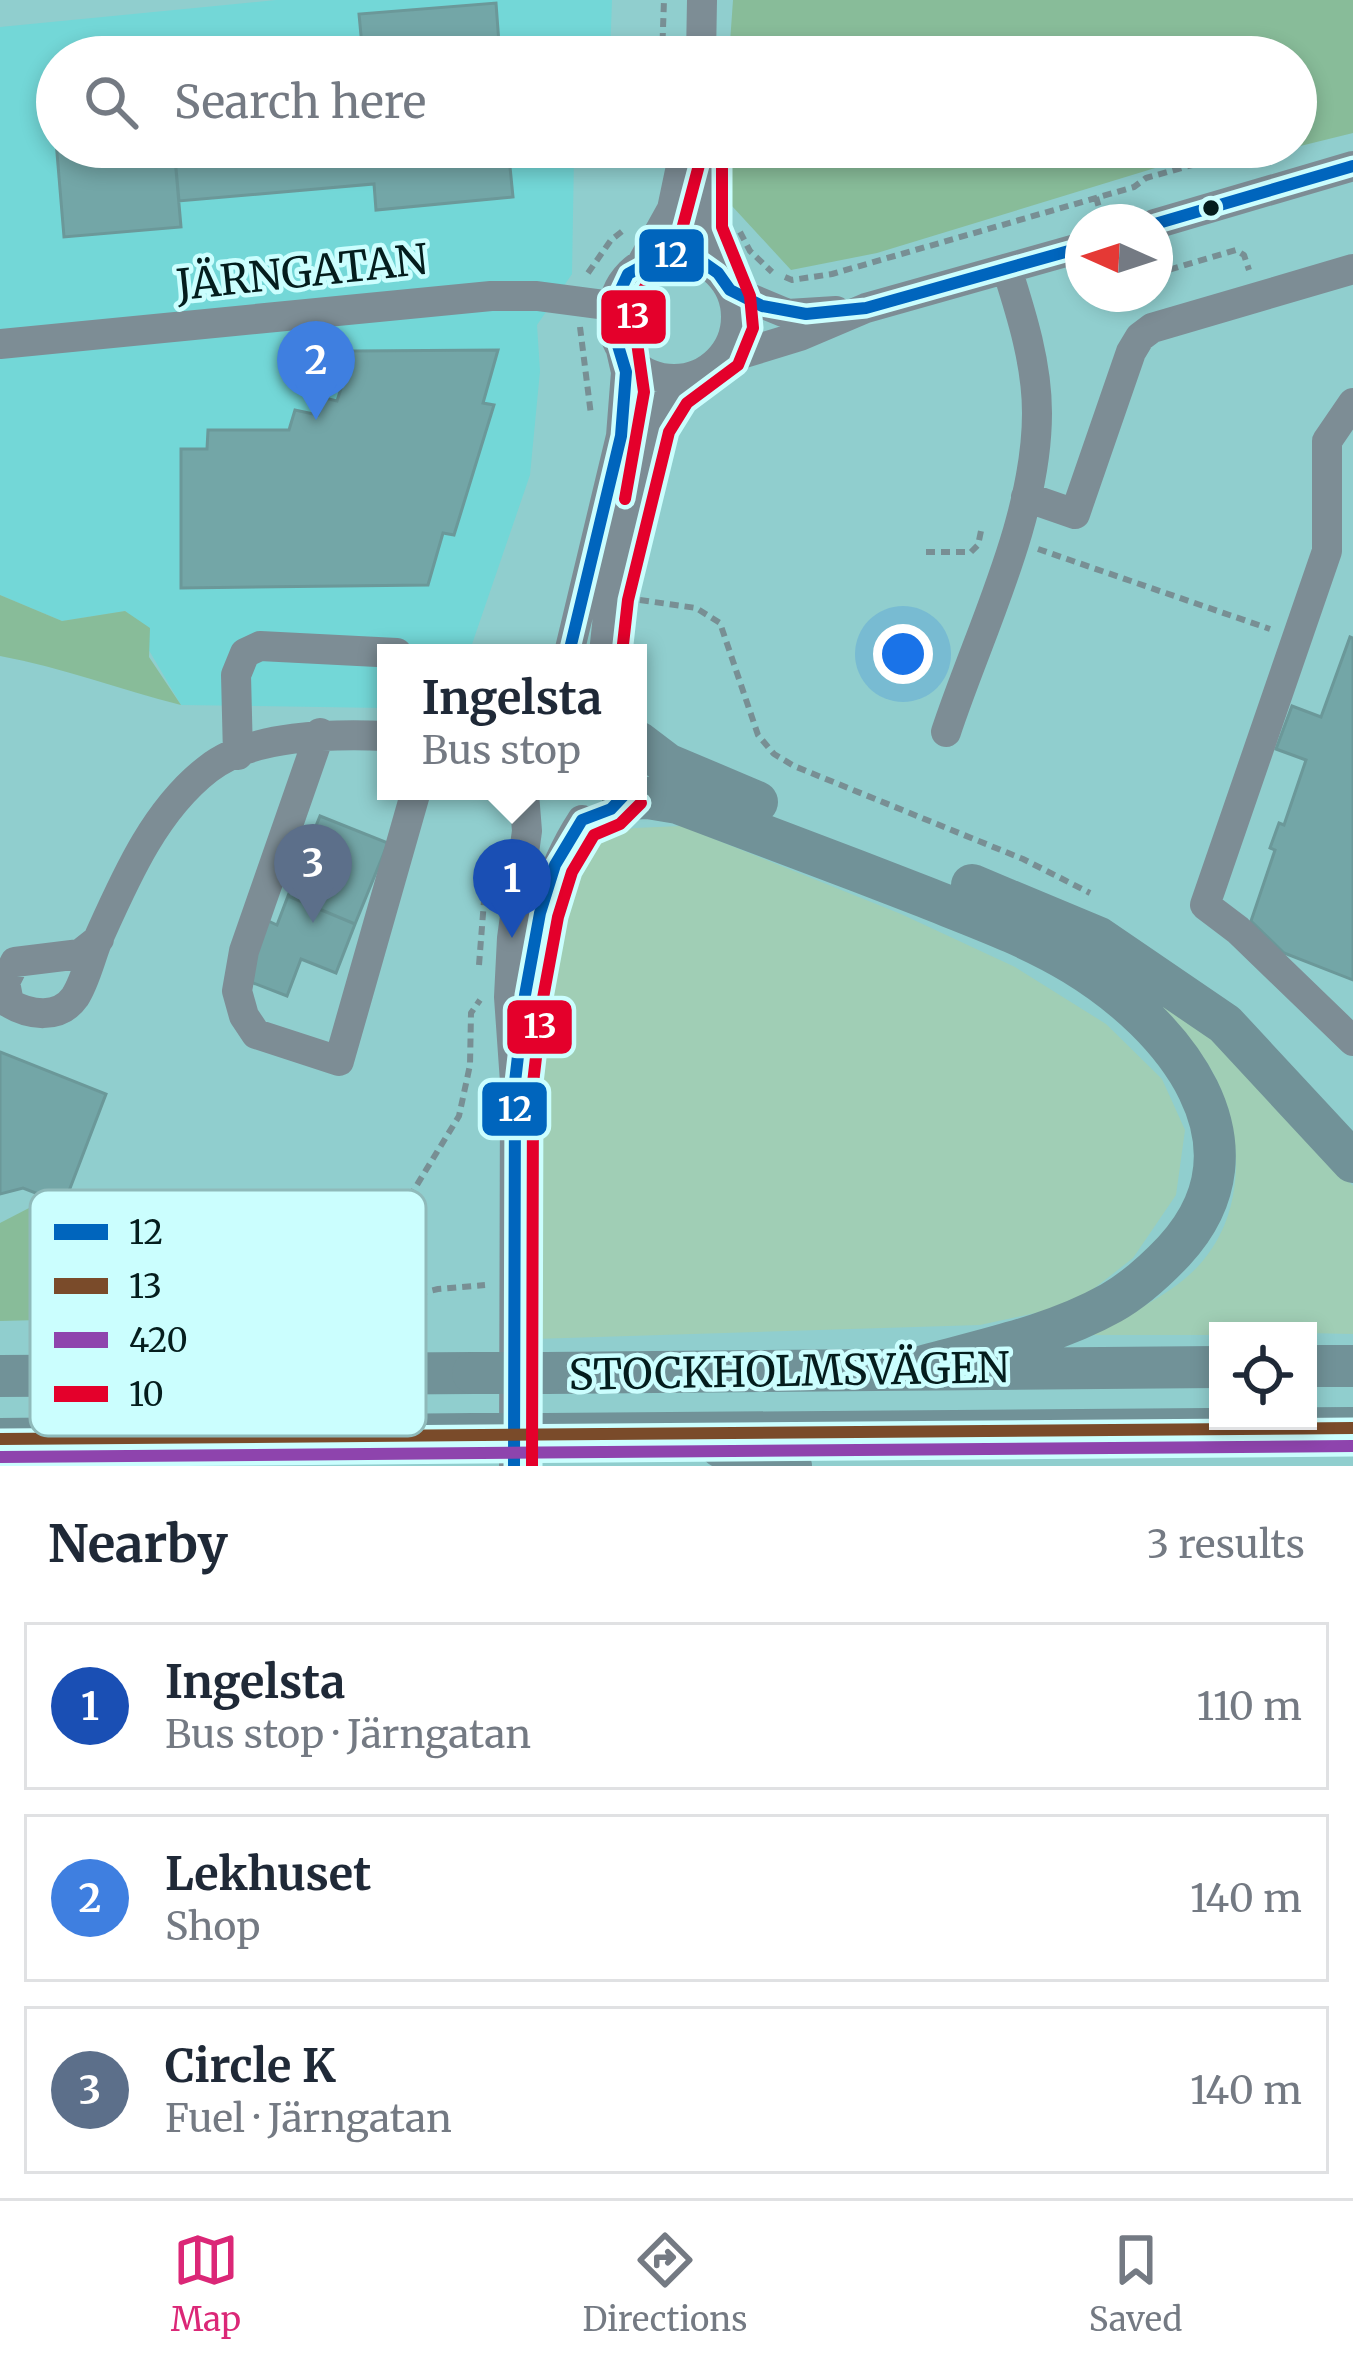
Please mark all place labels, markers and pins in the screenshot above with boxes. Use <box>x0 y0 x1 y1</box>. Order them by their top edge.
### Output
unlabelled marker <box>1200 197 1222 219</box>
pin: 2 <box>277 321 355 420</box>
pin: 3 <box>274 824 352 923</box>
pin: 1 <box>473 839 551 938</box>

